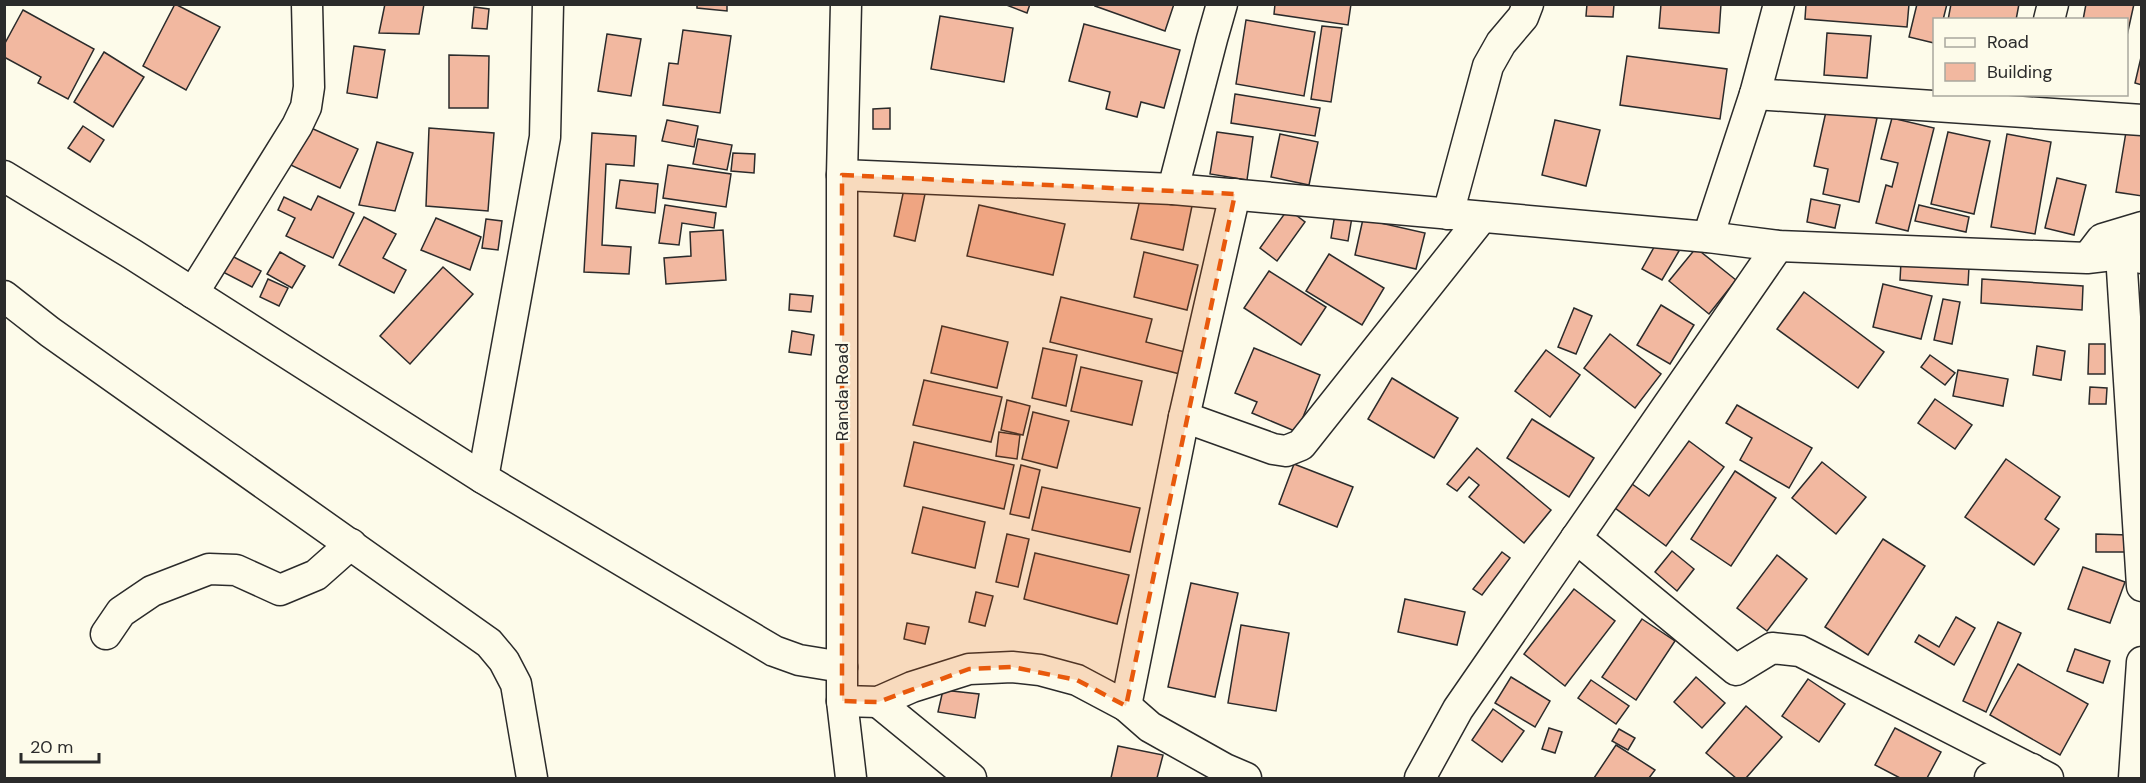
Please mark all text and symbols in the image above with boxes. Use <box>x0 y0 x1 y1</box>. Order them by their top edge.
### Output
legend <box>1933 18 2128 96</box>
text: Road <box>1987 30 2029 54</box>
text: Building <box>1987 60 2052 84</box>
street label: Randa Road <box>830 343 854 441</box>
scale bar <box>21 726 99 764</box>
text: 20 m <box>30 735 73 759</box>

